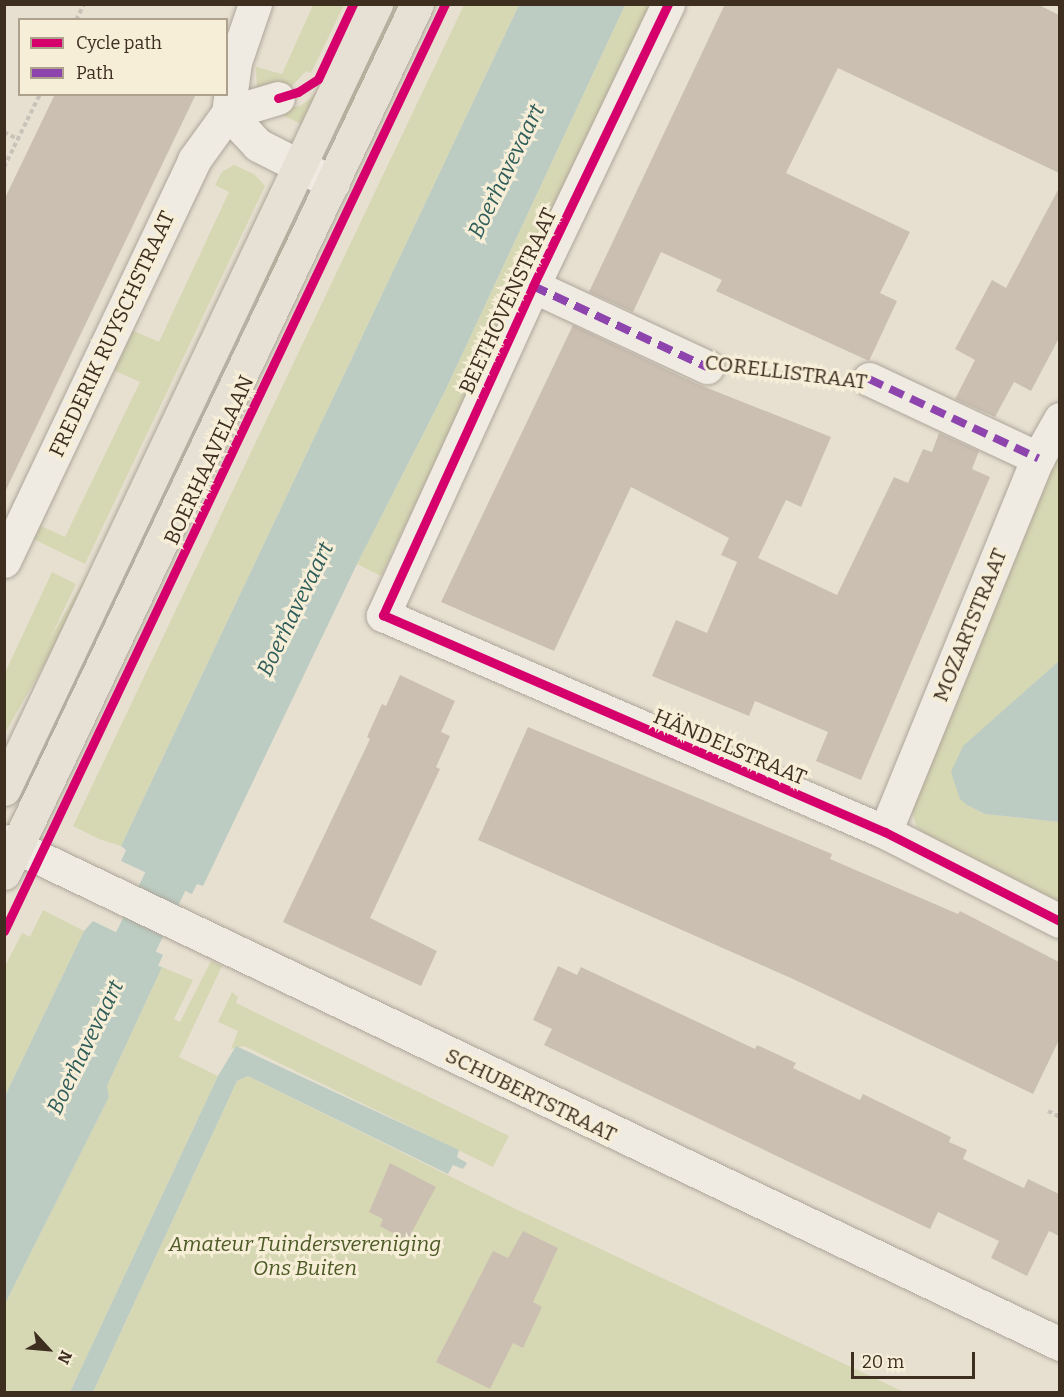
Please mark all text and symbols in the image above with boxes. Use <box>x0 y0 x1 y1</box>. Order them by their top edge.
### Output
legend <box>18 18 228 96</box>
text: Cycle path <box>76 32 162 54</box>
text: Path <box>76 62 114 84</box>
water label: Boerhavevaart <box>462 100 550 242</box>
street label: BEETHOVENSTRAAT <box>454 204 562 398</box>
street label: FREDERIK RUYSCHSTRAAT <box>44 207 180 461</box>
street label: CORELLISTRAAT <box>703 350 869 394</box>
street label: BOERHAAVELAAN <box>159 371 259 549</box>
water label: Boerhavevaart <box>251 538 339 680</box>
street label: MOZARTSTRAAT <box>928 545 1012 705</box>
street label: HÄNDELSTRAAT <box>650 703 810 791</box>
water label: Boerhavevaart <box>41 976 129 1118</box>
street label: SCHUBERTSTRAAT <box>441 1043 621 1147</box>
park label: Amateur Tuindersvereniging Ons Buiten <box>169 1231 441 1281</box>
north arrow <box>18 1319 78 1379</box>
scale bar <box>854 1340 978 1378</box>
text: N <box>53 1347 76 1367</box>
text: 20 m <box>862 1351 904 1373</box>

